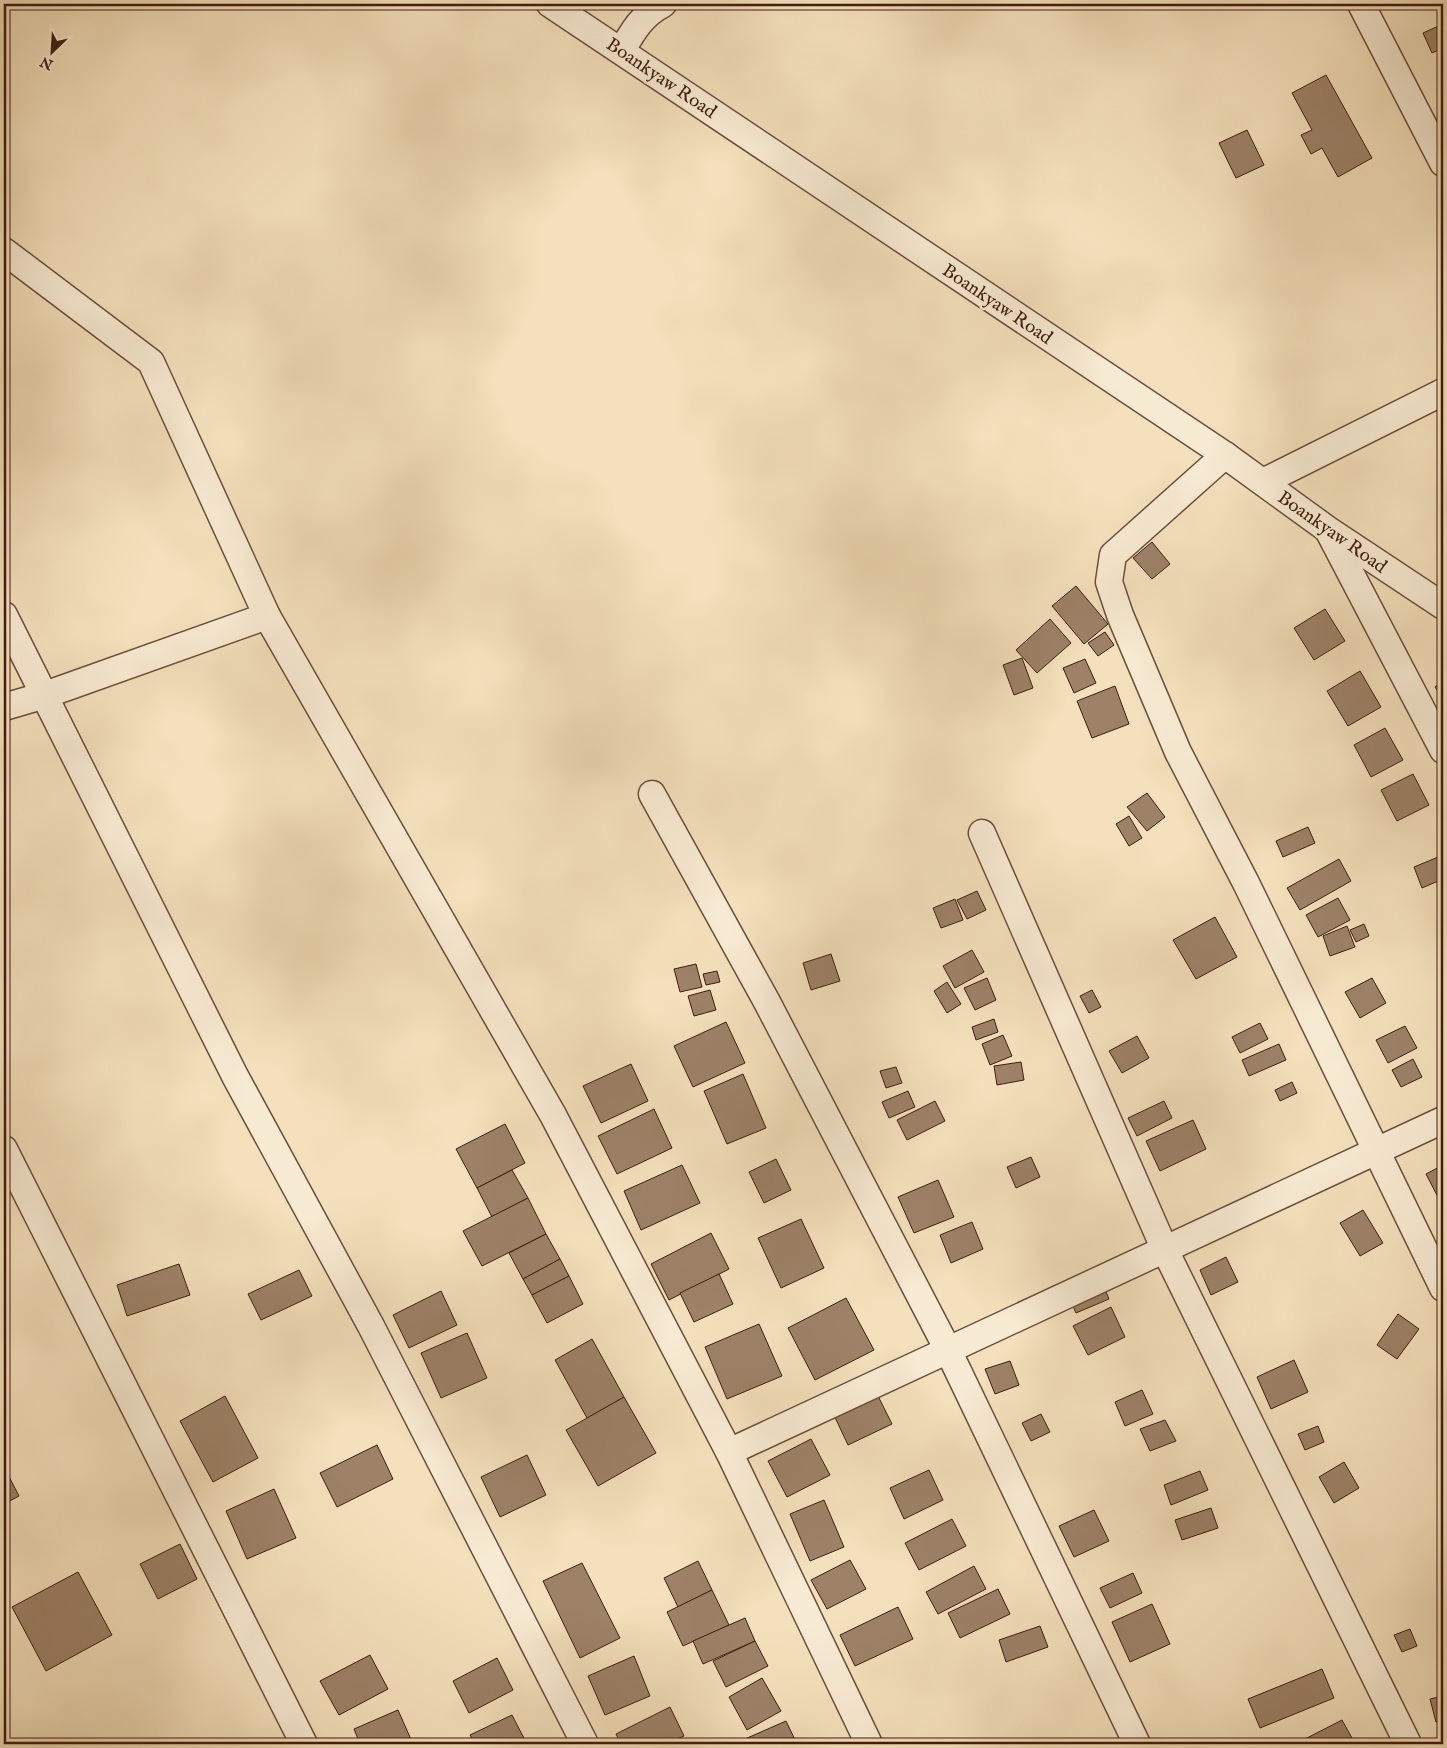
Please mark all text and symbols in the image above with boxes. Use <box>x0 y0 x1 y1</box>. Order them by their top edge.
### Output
north arrow <box>28 28 78 78</box>
street label: Boankyaw Road <box>601 33 721 125</box>
text: N <box>38 52 57 74</box>
street label: Boankyaw Road <box>937 259 1057 351</box>
street label: Boankyaw Road <box>1273 486 1392 580</box>

